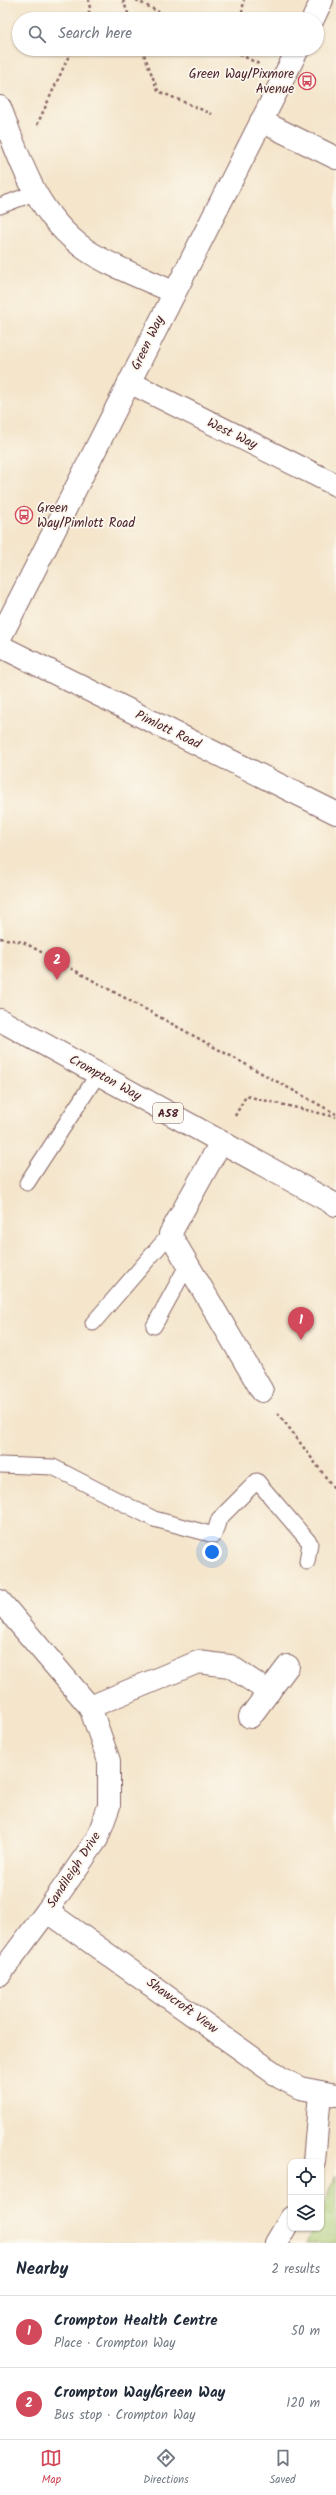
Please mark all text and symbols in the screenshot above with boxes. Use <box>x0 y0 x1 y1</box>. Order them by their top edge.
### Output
search box <box>12 12 324 56</box>
text: Search here <box>58 22 132 46</box>
icon: search <box>26 23 48 45</box>
place label: Green Way/Pixmore Avenue <box>189 64 294 100</box>
bus stop icon: Green Way/Pixmore Avenue <box>297 71 317 91</box>
street label: Green Way <box>126 311 171 374</box>
street label: West Way <box>203 413 262 456</box>
place label: Green Way/Pimlott Road <box>37 498 135 534</box>
bus stop icon: Green Way/Pimlott Road <box>14 505 34 525</box>
street label: Pimlott Road <box>132 705 205 755</box>
pin: 2 <box>44 947 70 980</box>
street label: Crompton Way <box>65 1049 146 1107</box>
road number: A58 <box>153 1103 183 1123</box>
pin: 1 <box>288 1307 314 1340</box>
your location <box>202 1542 222 1562</box>
street label: Sandileigh Drive <box>41 1828 107 1912</box>
street label: Shawcroft View <box>142 1973 223 2039</box>
map controls <box>288 2159 324 2231</box>
button: locate <box>288 2159 324 2195</box>
button: layers <box>288 2195 324 2231</box>
text: Nearby <box>16 2256 68 2283</box>
text: 2 results <box>272 2259 320 2280</box>
text: Crompton Health Centre <box>54 2309 218 2333</box>
text: 1 <box>27 2321 31 2342</box>
text: 50 m <box>291 2321 320 2342</box>
text: Place · Crompton Way <box>54 2333 175 2354</box>
text: Crompton Way/Green Way <box>54 2381 225 2405</box>
text: 2 <box>25 2393 33 2414</box>
text: 120 m <box>286 2393 320 2414</box>
text: Bus stop · Crompton Way <box>54 2405 195 2426</box>
tab: Map <box>40 2447 62 2489</box>
tab: Directions <box>143 2447 189 2489</box>
tab: Saved <box>270 2447 296 2489</box>

